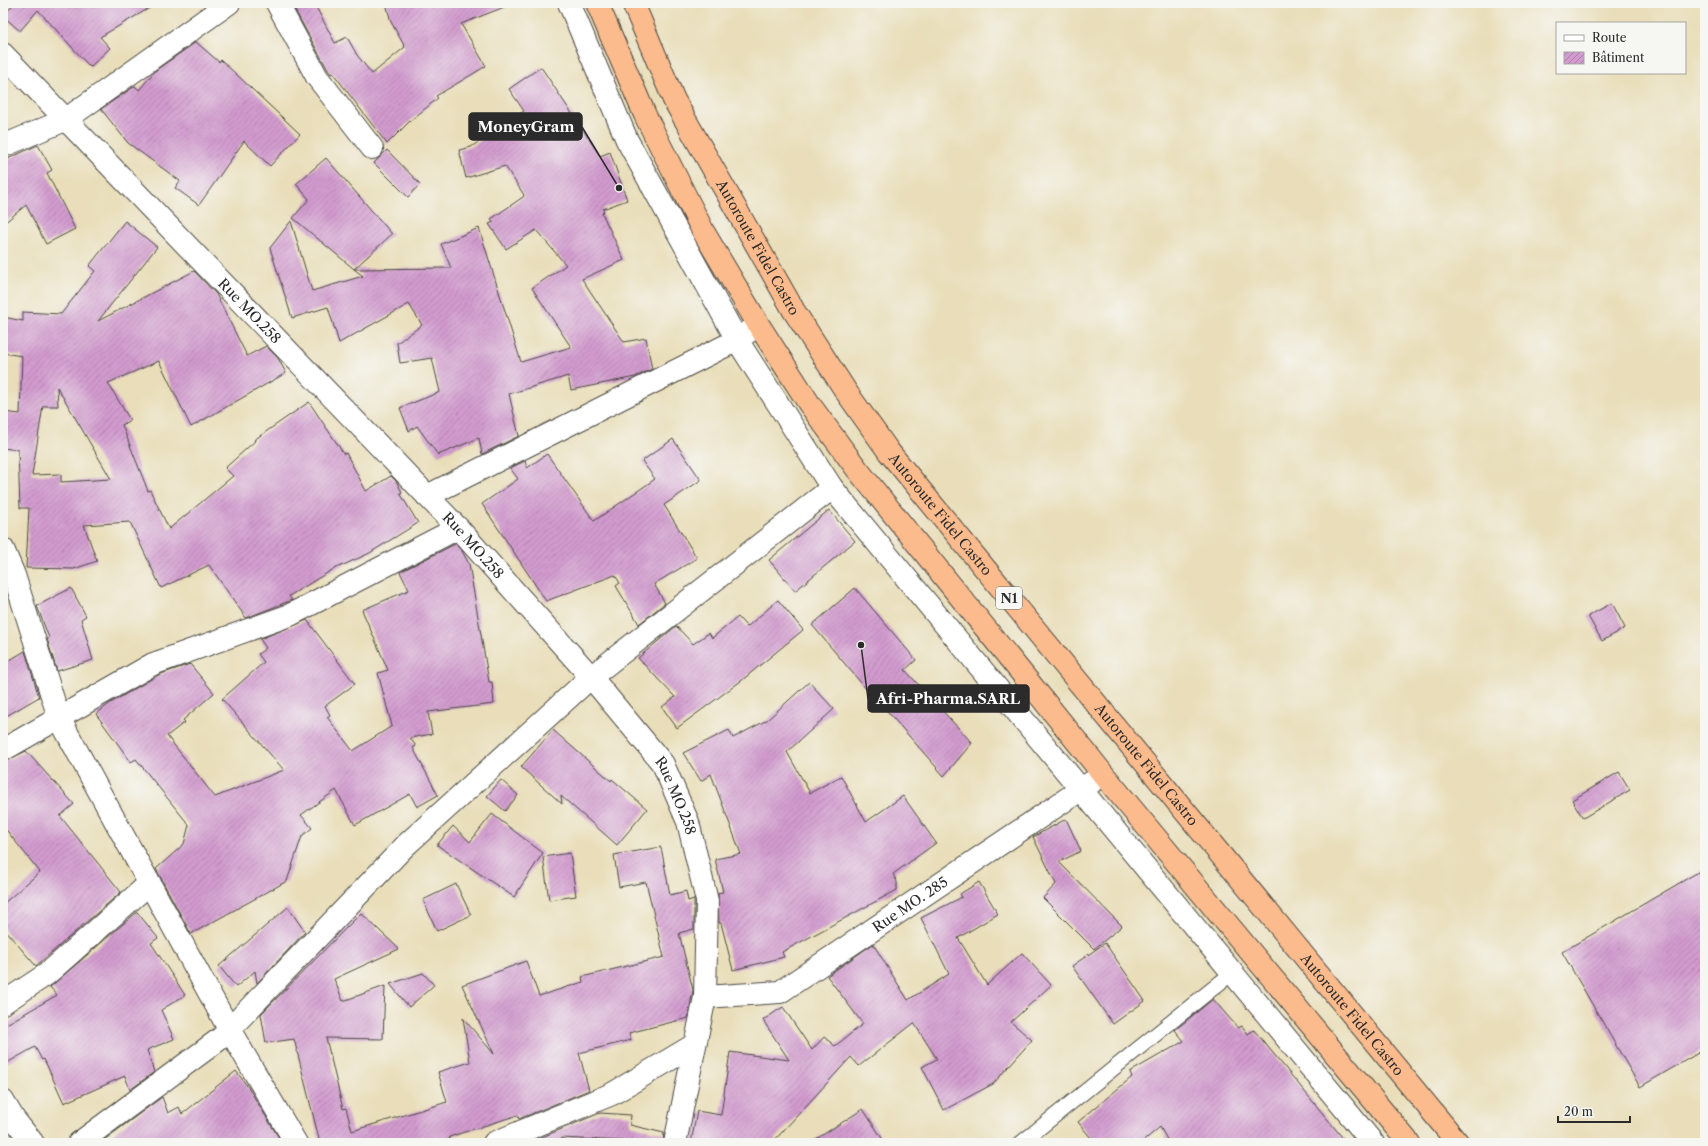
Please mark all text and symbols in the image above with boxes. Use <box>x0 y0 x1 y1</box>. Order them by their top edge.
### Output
legend <box>1556 22 1686 74</box>
text: Route <box>1592 30 1627 45</box>
text: Bâtiment <box>1592 50 1645 65</box>
callout: MoneyGram <box>469 113 582 140</box>
text: MoneyGram <box>478 117 574 136</box>
street label: Autoroute Fidel Castro <box>712 176 804 318</box>
street label: Rue MO.258 <box>214 275 285 347</box>
street label: Autoroute Fidel Castro <box>884 449 996 579</box>
street label: Rue MO.258 <box>439 508 508 582</box>
road number: N1 <box>996 587 1022 609</box>
callout: Afri-Pharma.SARL <box>868 685 1029 712</box>
text: Afri-Pharma.SARL <box>875 689 1021 708</box>
street label: Autoroute Fidel Castro <box>1090 699 1202 829</box>
street label: Rue MO.258 <box>651 753 700 837</box>
street label: Rue MO. 285 <box>869 873 951 936</box>
street label: Autoroute Fidel Castro <box>1296 949 1408 1079</box>
scale bar <box>1558 1098 1630 1124</box>
text: 20 m <box>1564 1104 1593 1119</box>

